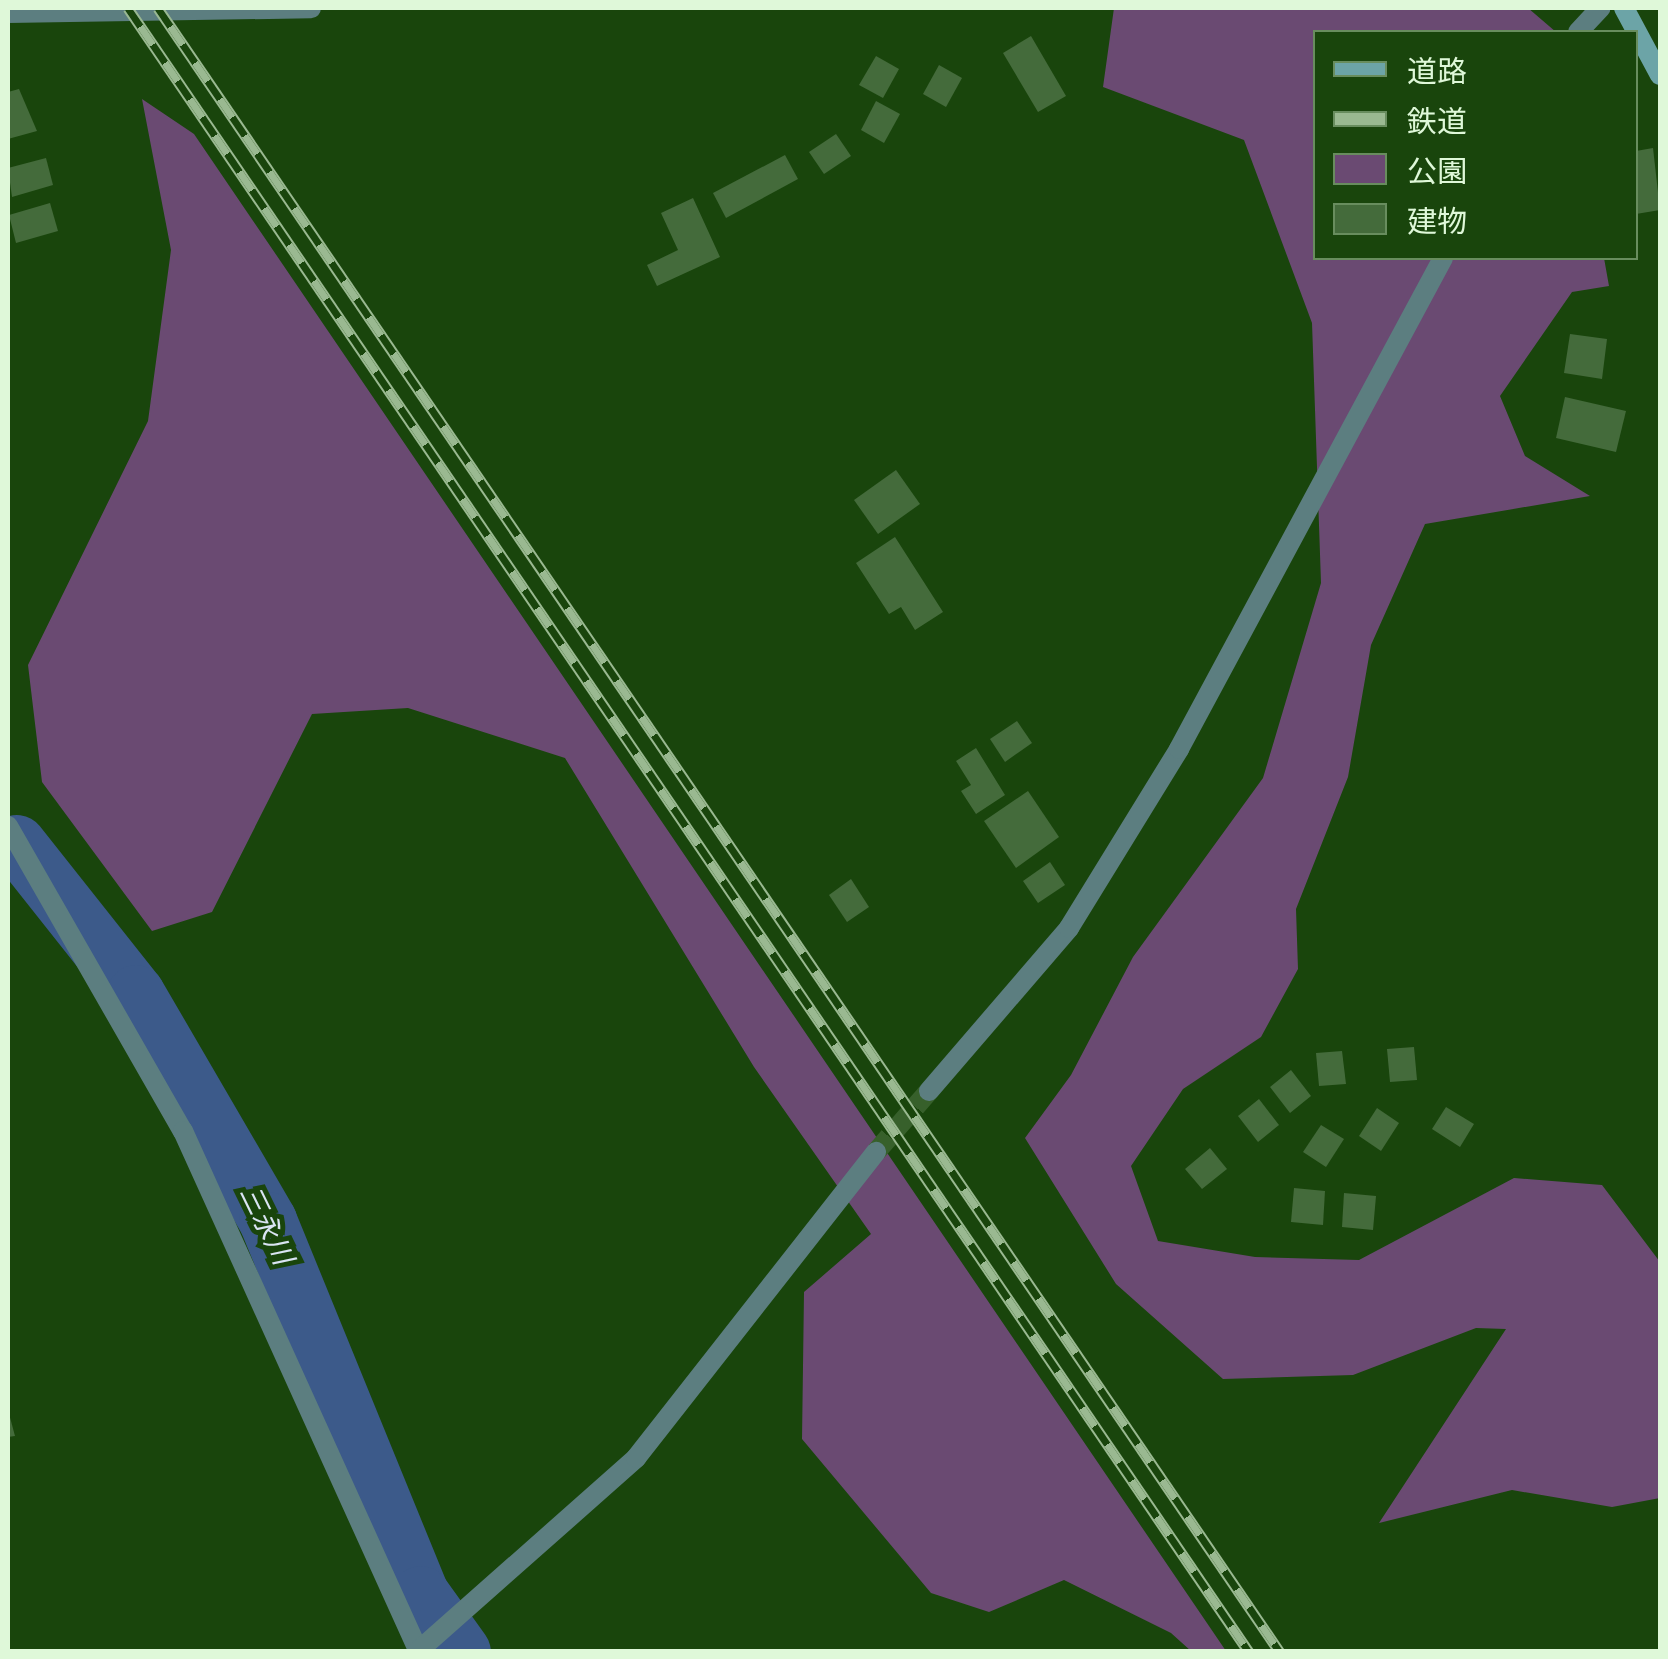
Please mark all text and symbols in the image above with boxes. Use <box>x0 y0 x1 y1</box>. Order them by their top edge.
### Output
legend <box>1313 30 1638 260</box>
text: 道路 <box>1407 54 1467 89</box>
text: 鉄道 <box>1407 104 1467 139</box>
text: 公園 <box>1407 154 1467 189</box>
text: 建物 <box>1407 204 1467 239</box>
water label: 三永川 <box>232 1180 300 1270</box>

